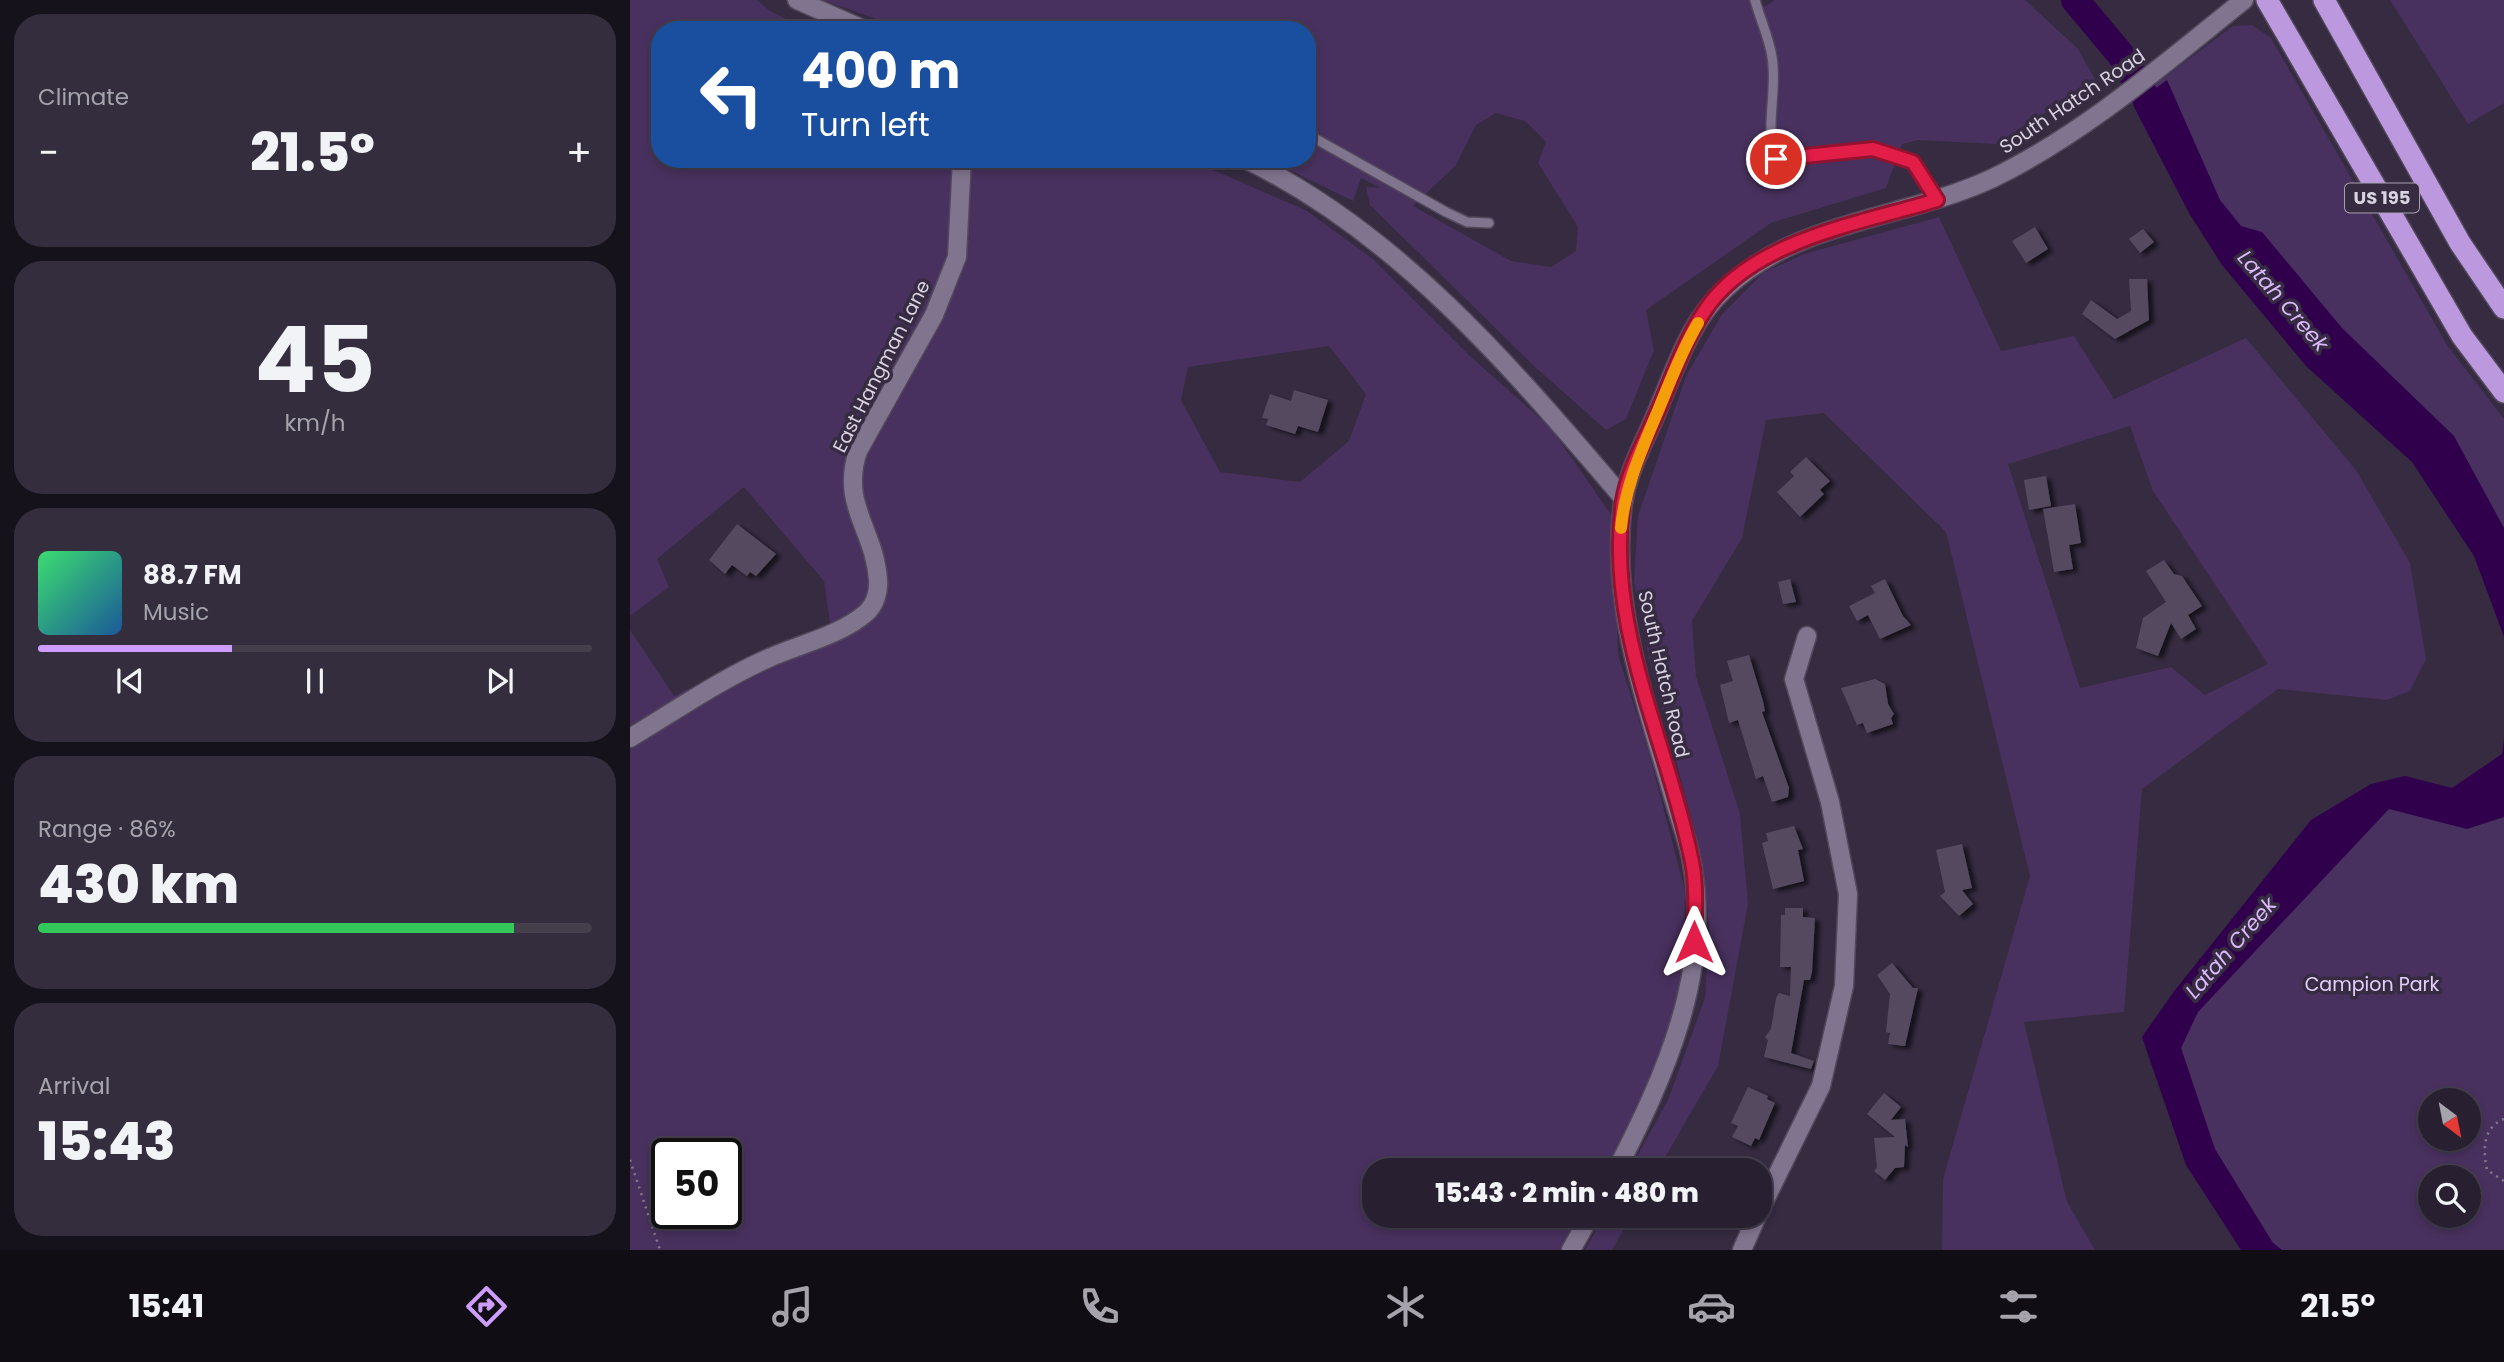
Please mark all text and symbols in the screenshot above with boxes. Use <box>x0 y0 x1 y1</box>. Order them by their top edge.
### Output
text: 400 m <box>801 37 960 105</box>
street label: South Hatch Road <box>1994 42 2151 160</box>
icon: left <box>686 49 777 140</box>
text: Climate <box>38 81 129 113</box>
text: Turn left <box>801 102 930 147</box>
text: 21.5° <box>250 116 375 189</box>
text: − <box>38 126 59 179</box>
text: + <box>566 126 592 179</box>
pin <box>1746 129 1806 189</box>
icon: arrive <box>1757 140 1795 178</box>
road number: US 195 <box>2345 183 2419 212</box>
water label: Latah Creek <box>2231 244 2336 359</box>
street label: East Hangman Lane <box>826 275 937 457</box>
text: 45 <box>255 296 375 424</box>
text: km/h <box>284 407 346 439</box>
text: 88.7 FM <box>143 557 242 593</box>
street label: South Hatch Road <box>1631 588 1696 760</box>
text: Music <box>143 596 209 628</box>
icon: previous <box>111 662 149 700</box>
icon: pause <box>296 662 334 700</box>
icon: next <box>481 662 519 700</box>
text: Range · 86% <box>38 813 176 845</box>
text: 430 km <box>38 848 239 921</box>
water label: Latah Creek <box>2178 890 2284 1005</box>
position arrow <box>1657 905 1731 979</box>
park label: Campion Park <box>2305 971 2440 998</box>
text: Arrival <box>38 1070 110 1102</box>
north arrow <box>2418 1088 2482 1152</box>
map controls <box>2418 1088 2481 1228</box>
text: 15:43 <box>38 1105 176 1178</box>
speed limit sign: 50 <box>651 1138 742 1229</box>
button: search <box>2418 1165 2481 1228</box>
text: 15:43 · 2 min · 480 m <box>1435 1175 1699 1211</box>
icon: directions <box>462 1282 511 1331</box>
icon: music <box>768 1282 817 1331</box>
icon: phone <box>1075 1282 1124 1331</box>
icon: climate <box>1381 1282 1430 1331</box>
icon: car <box>1687 1282 1736 1331</box>
icon: filters <box>1994 1282 2043 1331</box>
text: 15:41 <box>129 1283 204 1328</box>
text: 21.5° <box>2300 1283 2375 1328</box>

